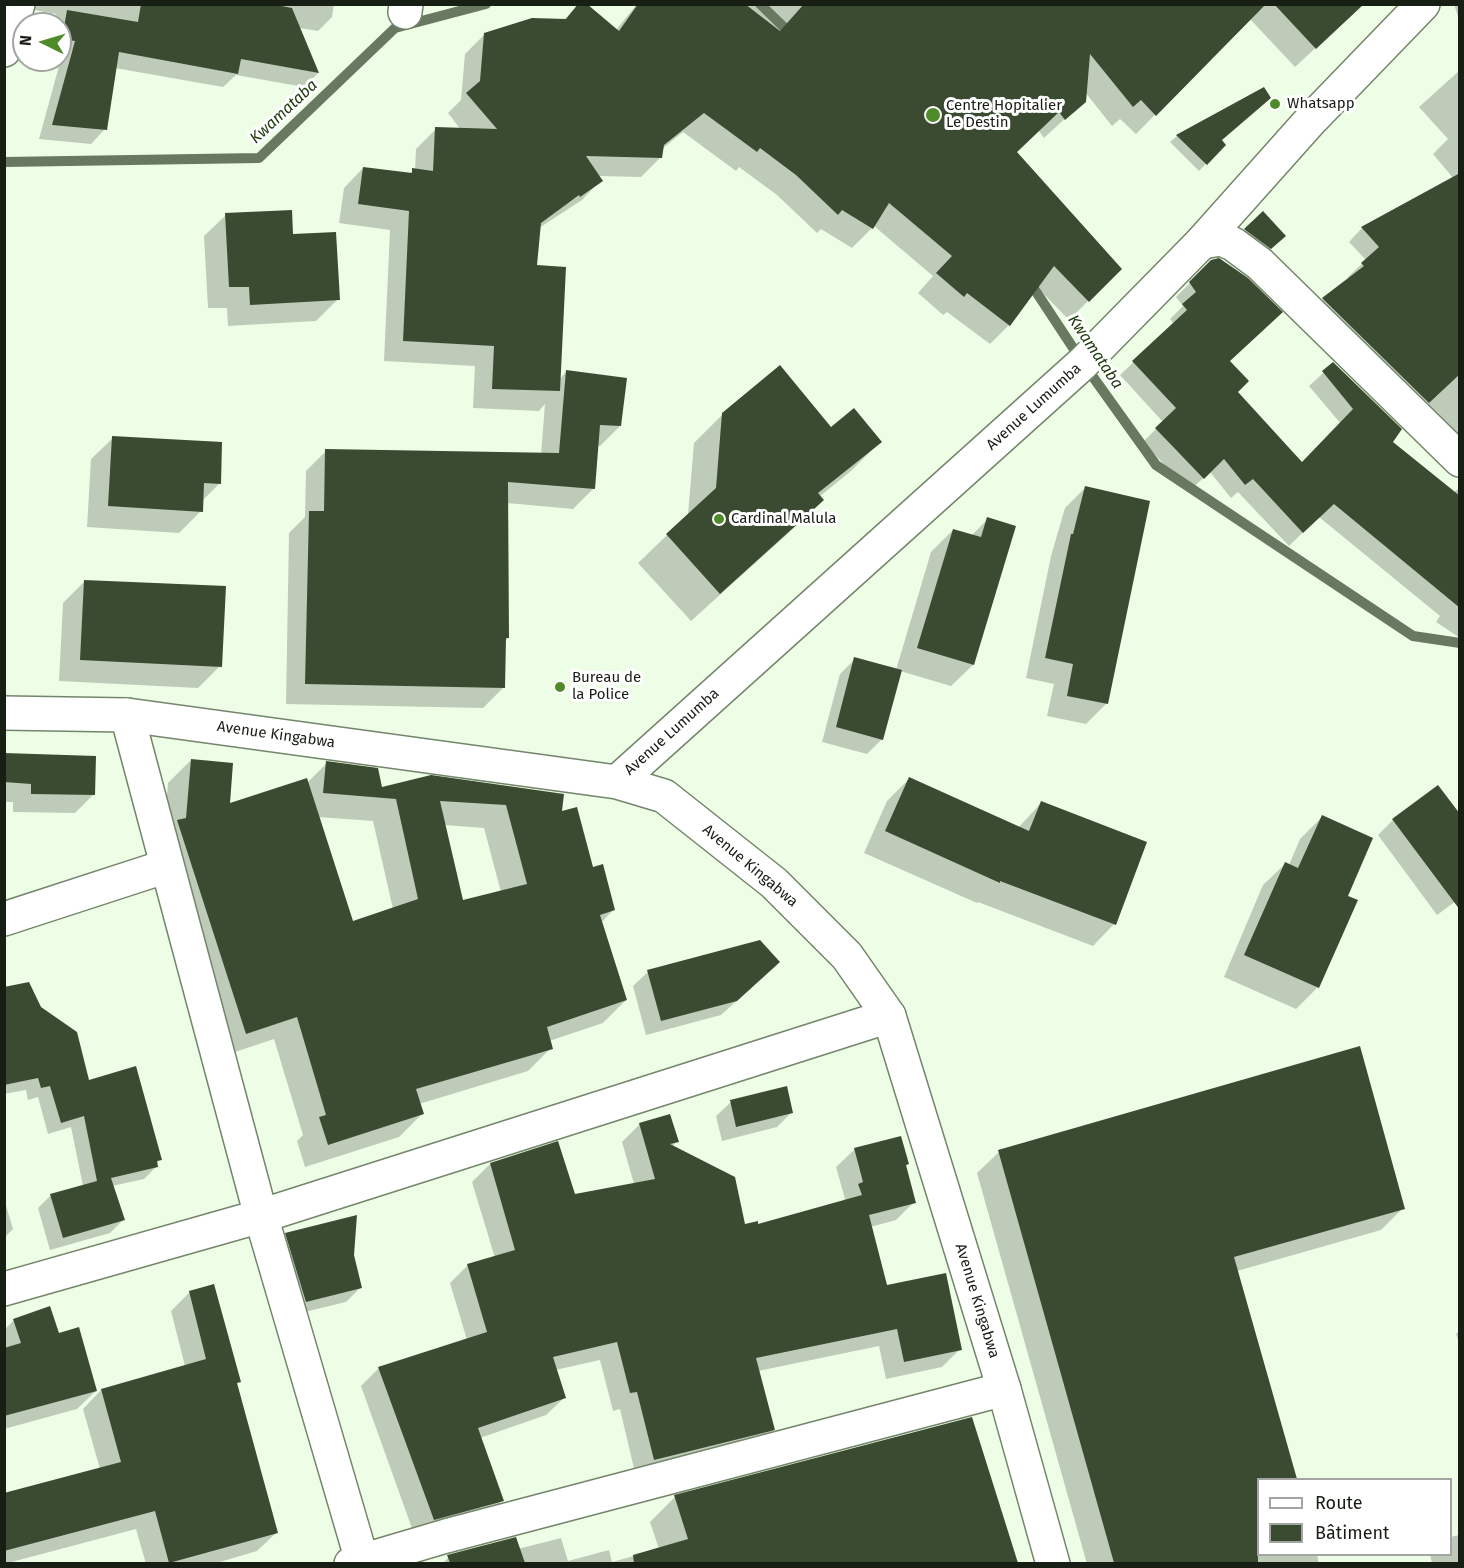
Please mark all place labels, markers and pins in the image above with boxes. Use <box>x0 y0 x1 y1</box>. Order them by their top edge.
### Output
place label: Whatsapp <box>1287 95 1355 113</box>
place label: Centre Hopitalier Le Destin <box>946 97 1062 132</box>
marker: Whatsapp <box>1268 97 1282 111</box>
marker: Centre Hopitalier Le Destin <box>924 106 942 124</box>
place label: Cardinal Malula <box>731 510 836 528</box>
marker: Cardinal Malula <box>712 512 726 526</box>
place label: Bureau de la Police <box>572 669 641 704</box>
marker: Bureau de la Police <box>553 680 567 694</box>

